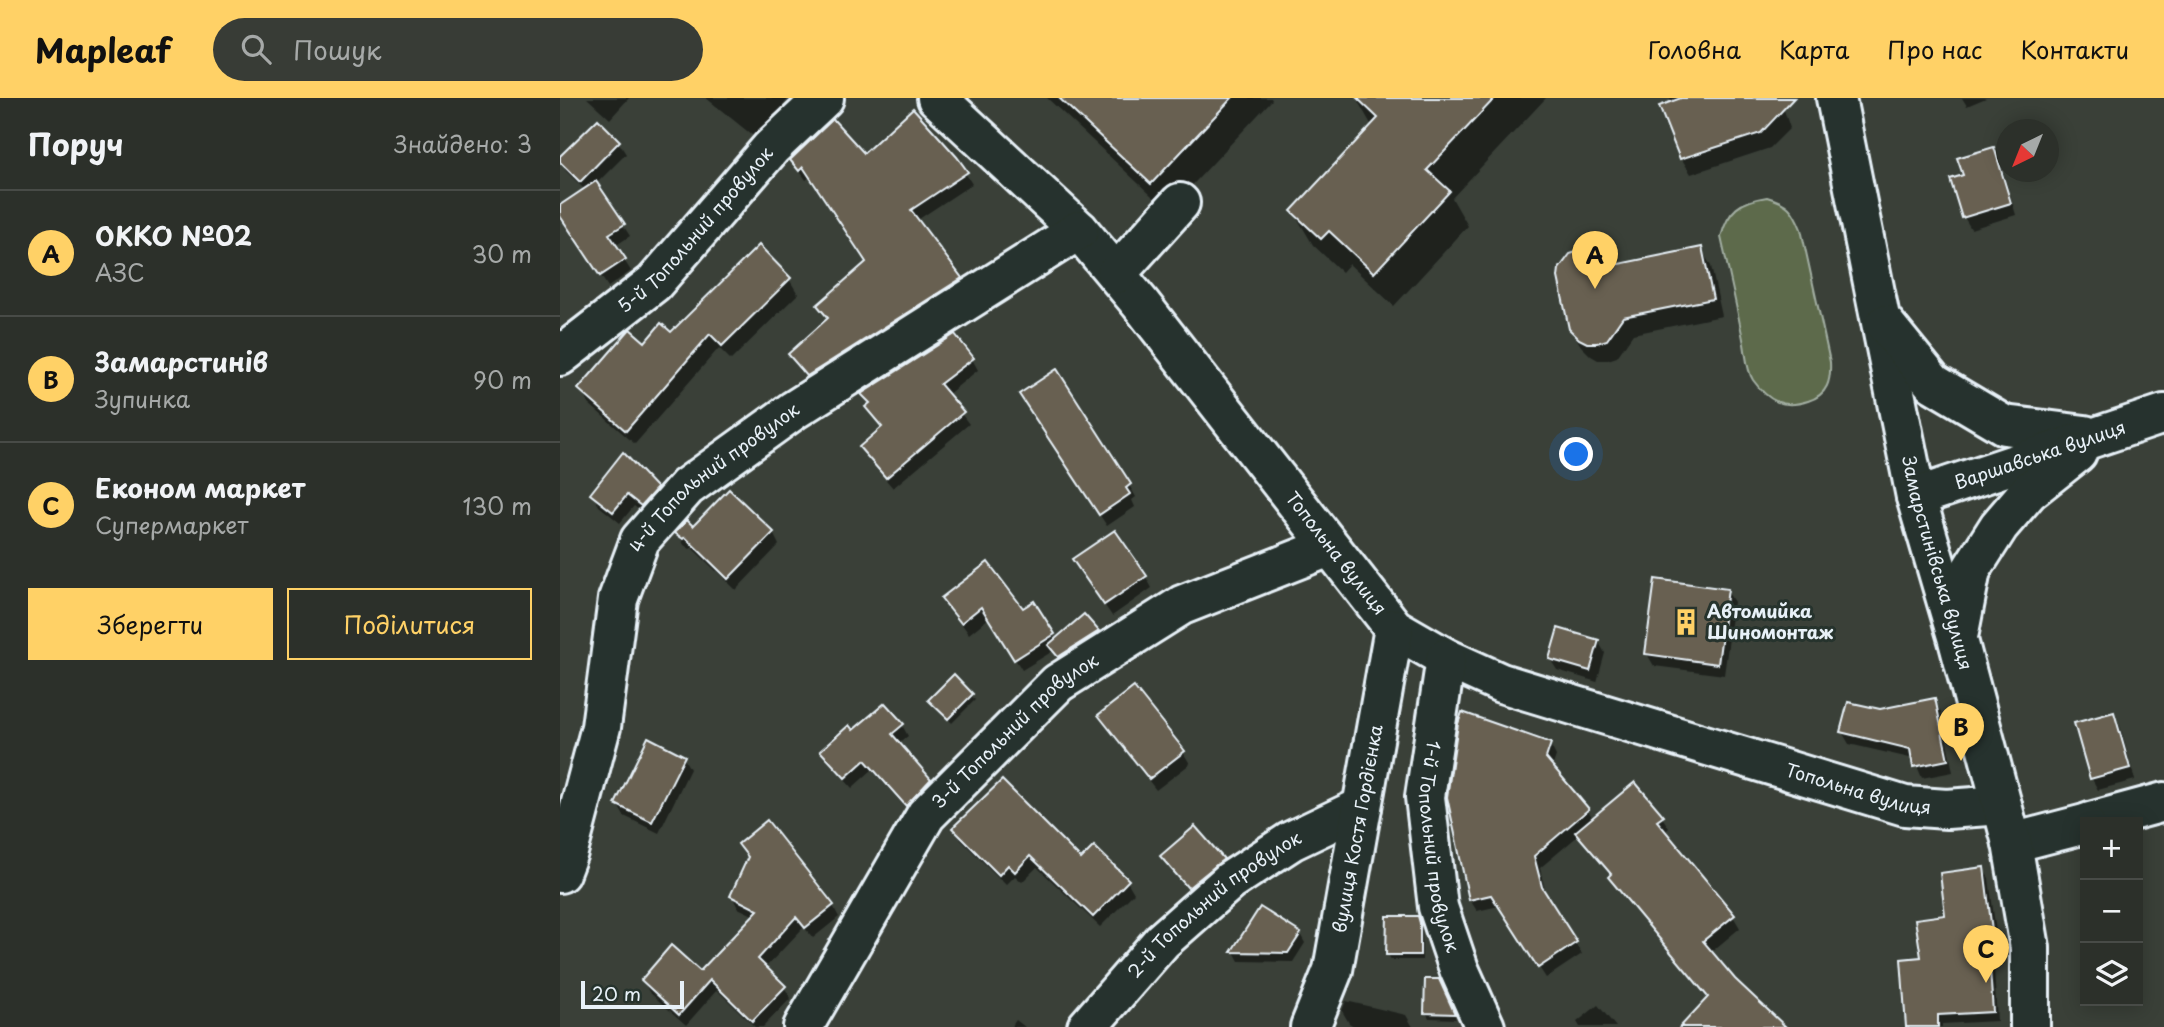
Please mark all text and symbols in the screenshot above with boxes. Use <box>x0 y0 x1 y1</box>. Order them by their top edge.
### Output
search box <box>213 18 703 81</box>
text: Mapleaf <box>35 24 171 74</box>
icon: search <box>237 30 275 68</box>
text: Пошук <box>293 30 382 69</box>
text: Головна <box>1648 31 1741 67</box>
text: Карта <box>1779 31 1849 67</box>
text: Про нас <box>1887 31 1982 67</box>
text: Контакти <box>2020 31 2129 67</box>
north arrow <box>1996 119 2059 182</box>
text: Поруч <box>28 121 123 166</box>
text: Знайдено: 3 <box>394 126 532 161</box>
street label: 5-й Топольний провулок <box>611 140 779 318</box>
text: ОККО №02 <box>95 216 252 255</box>
pin: A <box>1572 231 1618 289</box>
text: A <box>42 236 60 271</box>
text: 30 m <box>471 236 532 271</box>
text: АЗС <box>95 255 145 290</box>
text: Замарстинів <box>95 342 268 381</box>
text: B <box>43 362 59 397</box>
text: 90 m <box>473 362 532 397</box>
text: Зупинка <box>95 381 190 416</box>
street label: 4-й Топольний провулок <box>622 395 804 556</box>
street label: Варшавська вулиця <box>1950 413 2129 495</box>
your location <box>1559 437 1593 471</box>
street label: Замарстинівська вулиця <box>1896 453 1980 673</box>
text: Економ маркет <box>95 468 305 507</box>
street label: Топольна вулиця <box>1280 485 1394 620</box>
text: C <box>42 488 60 523</box>
text: 130 m <box>462 488 532 523</box>
text: Супермаркет <box>95 507 249 542</box>
button: Зберегти <box>28 588 273 660</box>
button: Поділитися <box>287 588 532 660</box>
place label: Автомийка Шиномонтаж <box>1707 597 1834 645</box>
building icon: Автомийка Шиномонтаж <box>1671 607 1701 637</box>
street label: 3-й Топольний провулок <box>925 646 1103 814</box>
pin: B <box>1938 703 1984 761</box>
street label: вулиця Костя Гордієнка <box>1325 721 1389 935</box>
street label: 1-й Топольний провулок <box>1413 739 1467 956</box>
street label: Топольна вулиця <box>1782 755 1932 820</box>
map controls <box>2080 817 2143 1006</box>
button: + <box>2080 817 2143 880</box>
street label: 2-й Топольний провулок <box>1121 823 1305 983</box>
button: − <box>2080 880 2143 943</box>
pin: C <box>1963 925 2009 983</box>
button: layers <box>2080 943 2143 1006</box>
scale bar <box>581 978 684 1010</box>
text: 20 m <box>592 979 641 1007</box>

